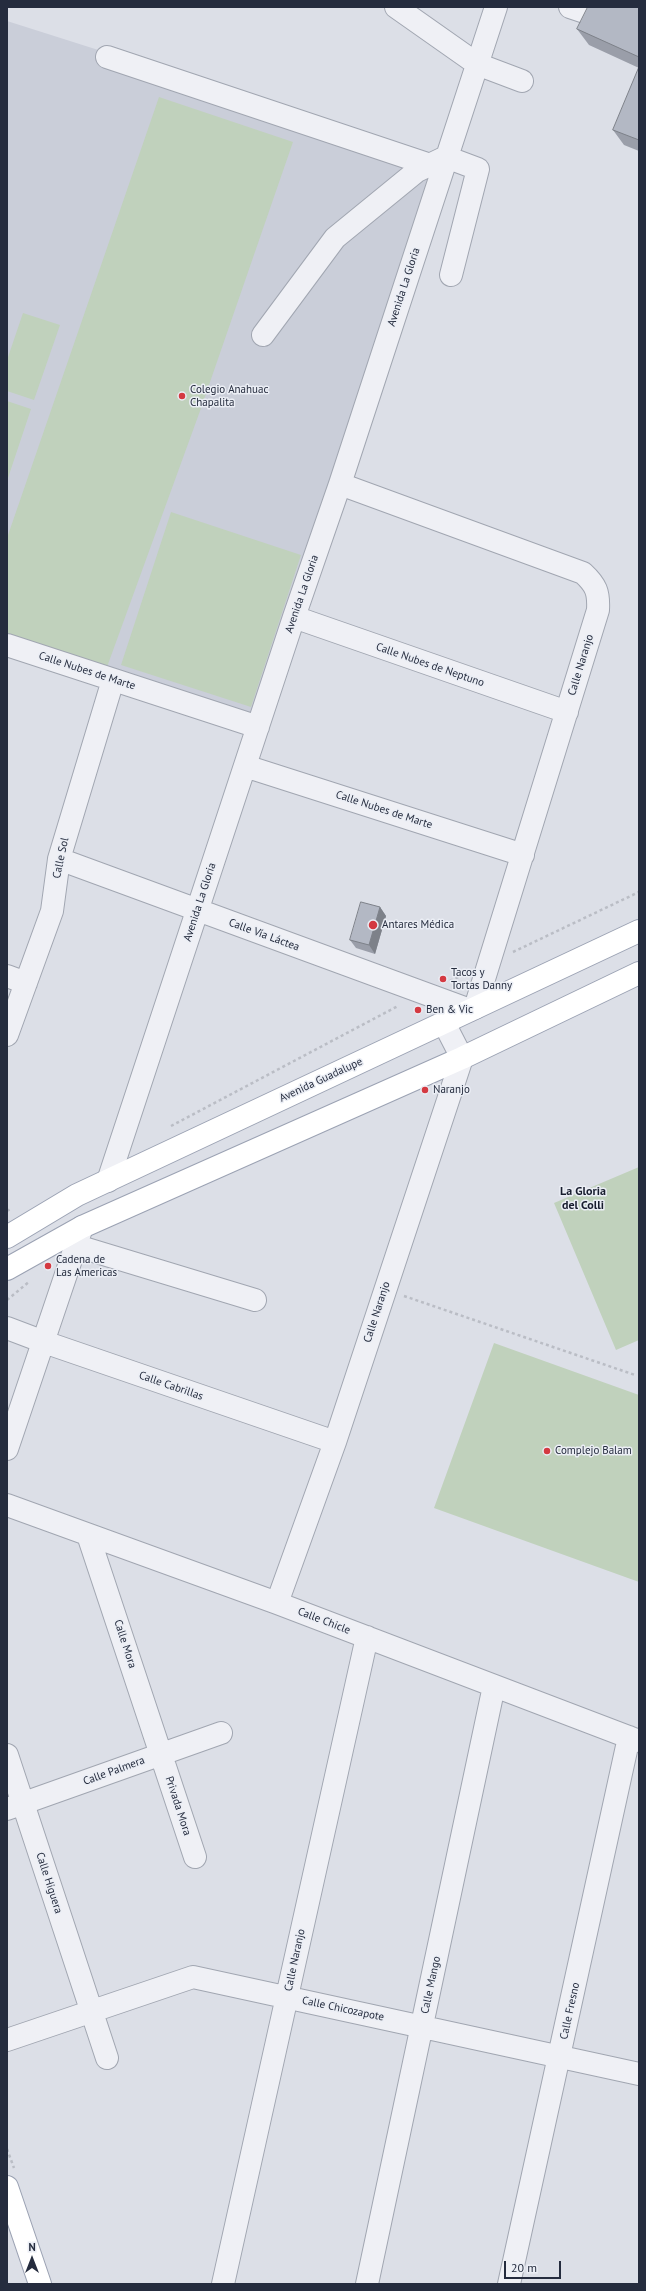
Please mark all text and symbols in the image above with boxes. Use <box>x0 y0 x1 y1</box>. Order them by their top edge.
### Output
street label: Avenida La Gloria <box>385 246 423 328</box>
place label: Colegio Anahuac Chapalita <box>190 383 268 409</box>
marker: Colegio Anahuac Chapalita <box>177 391 187 401</box>
street label: Avenida La Gloria <box>282 553 322 635</box>
street label: Calle Naranjo <box>565 633 597 697</box>
street label: Calle Nubes de Neptuno <box>374 640 486 690</box>
street label: Calle Nubes de Marte <box>37 649 137 693</box>
street label: Calle Nubes de Marte <box>334 788 434 832</box>
street label: Calle Sol <box>50 836 72 880</box>
street label: Avenida La Gloria <box>181 861 219 943</box>
street label: Calle Vía Láctea <box>227 916 301 954</box>
place label: Antares Médica <box>382 918 454 932</box>
marker: Antares Médica <box>367 919 379 931</box>
place label: Tacos y Tortas Danny <box>451 966 512 992</box>
marker: Tacos y Tortas Danny <box>438 974 448 984</box>
place label: Ben & Vic <box>426 1003 473 1017</box>
marker: Ben & Vic <box>413 1005 423 1015</box>
street label: Avenida Guadalupe <box>277 1055 365 1105</box>
place label: Naranjo <box>433 1083 470 1097</box>
marker: Naranjo <box>420 1085 430 1095</box>
district label: La Gloria del Colli <box>560 1185 606 1213</box>
place label: Cadena de Las Americas <box>56 1253 117 1279</box>
marker: Cadena de Las Americas <box>43 1261 53 1271</box>
street label: Calle Naranjo <box>361 1280 393 1344</box>
street label: Calle Cabrillas <box>137 1369 205 1403</box>
place label: Complejo Balam <box>555 1444 632 1458</box>
marker: Complejo Balam <box>542 1446 552 1456</box>
street label: Calle Chicle <box>296 1605 352 1637</box>
street label: Calle Mora <box>111 1618 139 1670</box>
street label: Calle Palmera <box>81 1754 147 1788</box>
street label: Privada Mora <box>162 1775 194 1837</box>
street label: Calle Higuera <box>33 1851 65 1915</box>
street label: Calle Naranjo <box>282 1928 308 1992</box>
street label: Calle Mango <box>418 1955 444 2015</box>
street label: Calle Fresno <box>558 1981 582 2041</box>
street label: Calle Chicozapote <box>301 1994 385 2024</box>
north arrow <box>12 2239 52 2279</box>
text: N <box>28 2240 36 2254</box>
scale bar <box>506 2253 563 2279</box>
text: 20 m <box>511 2260 537 2275</box>

